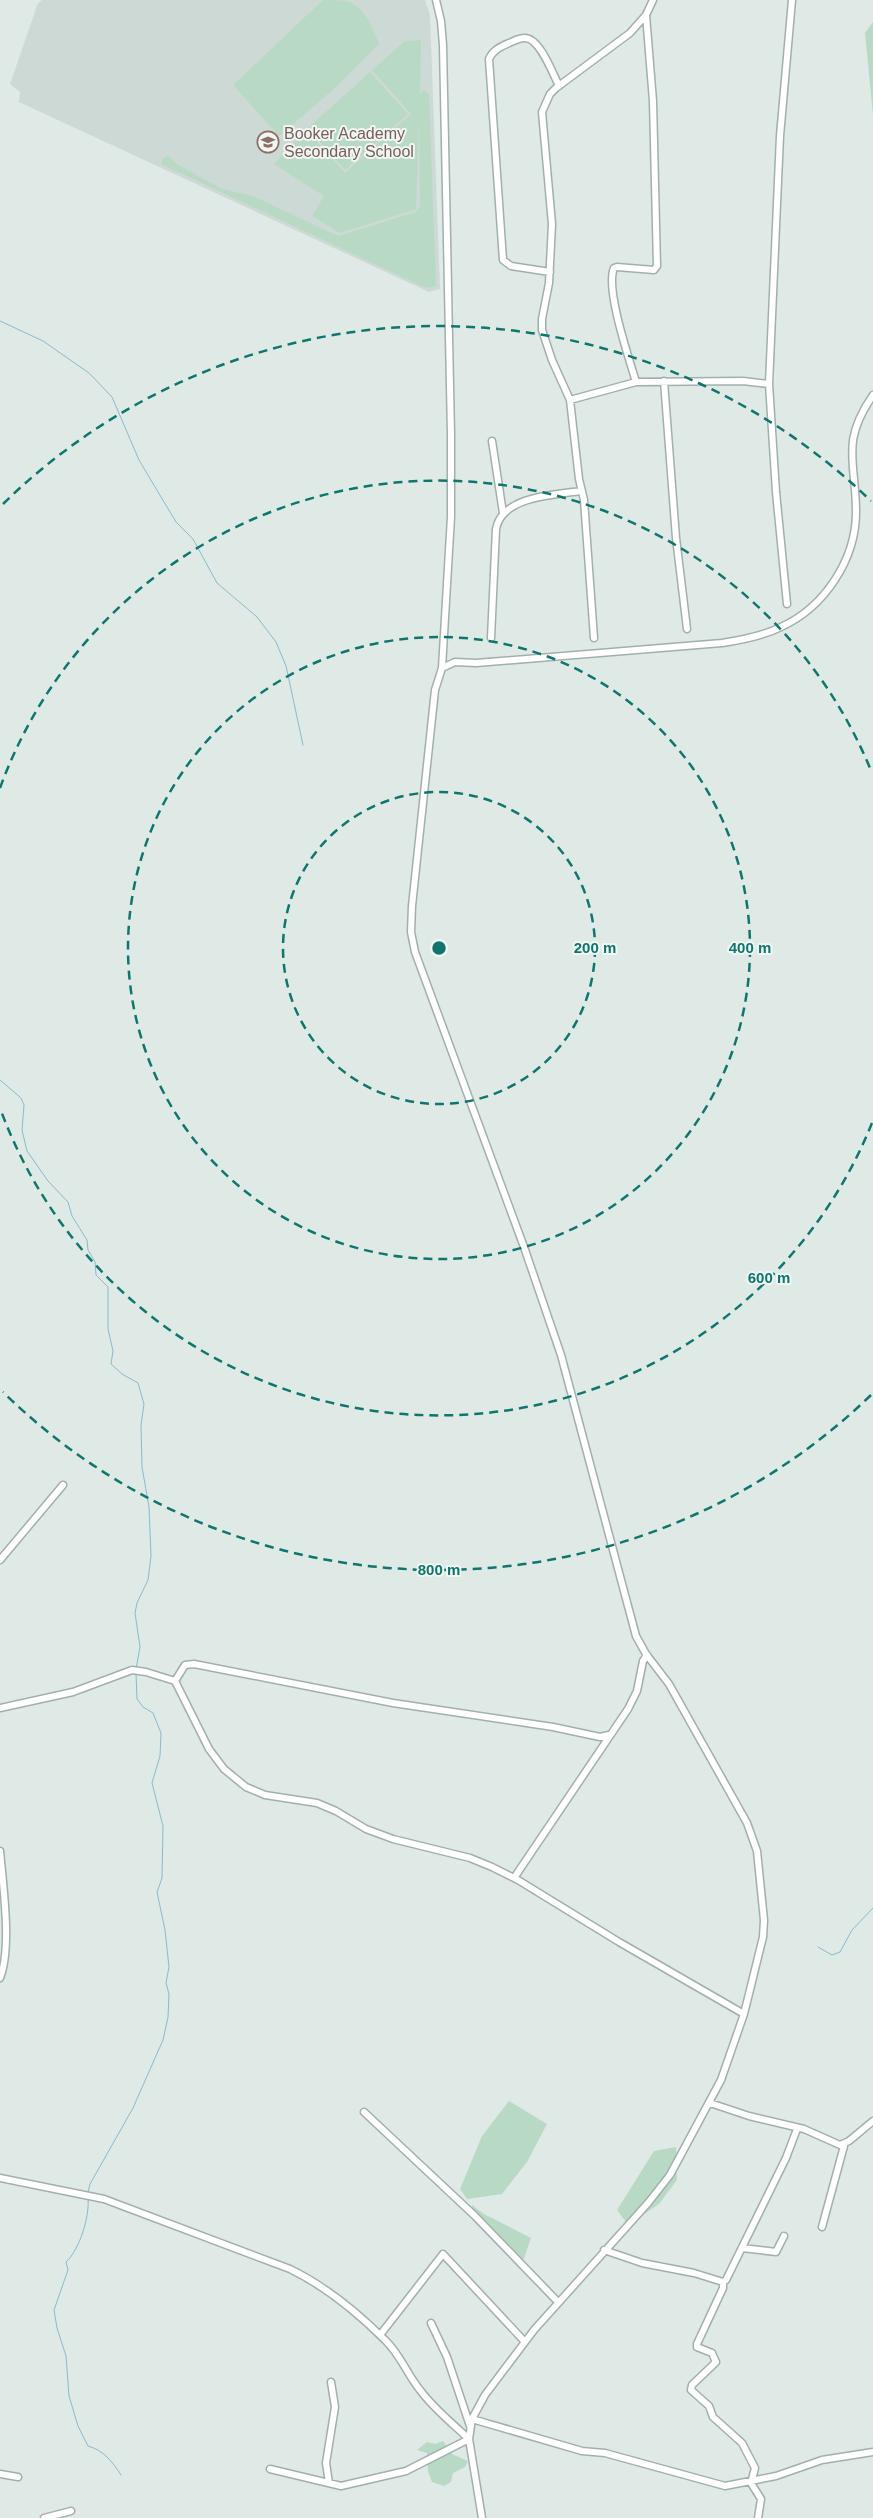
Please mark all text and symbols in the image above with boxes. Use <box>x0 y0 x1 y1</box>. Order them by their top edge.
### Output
place label: Booker Academy Secondary School <box>284 125 414 160</box>
school or university icon: Booker Academy Secondary School <box>256 130 280 154</box>
centre of rings <box>430 939 448 957</box>
text: 200 m <box>574 939 616 956</box>
text: 400 m <box>729 939 771 956</box>
text: 600 m <box>748 1269 790 1286</box>
text: 800 m <box>418 1561 460 1578</box>

